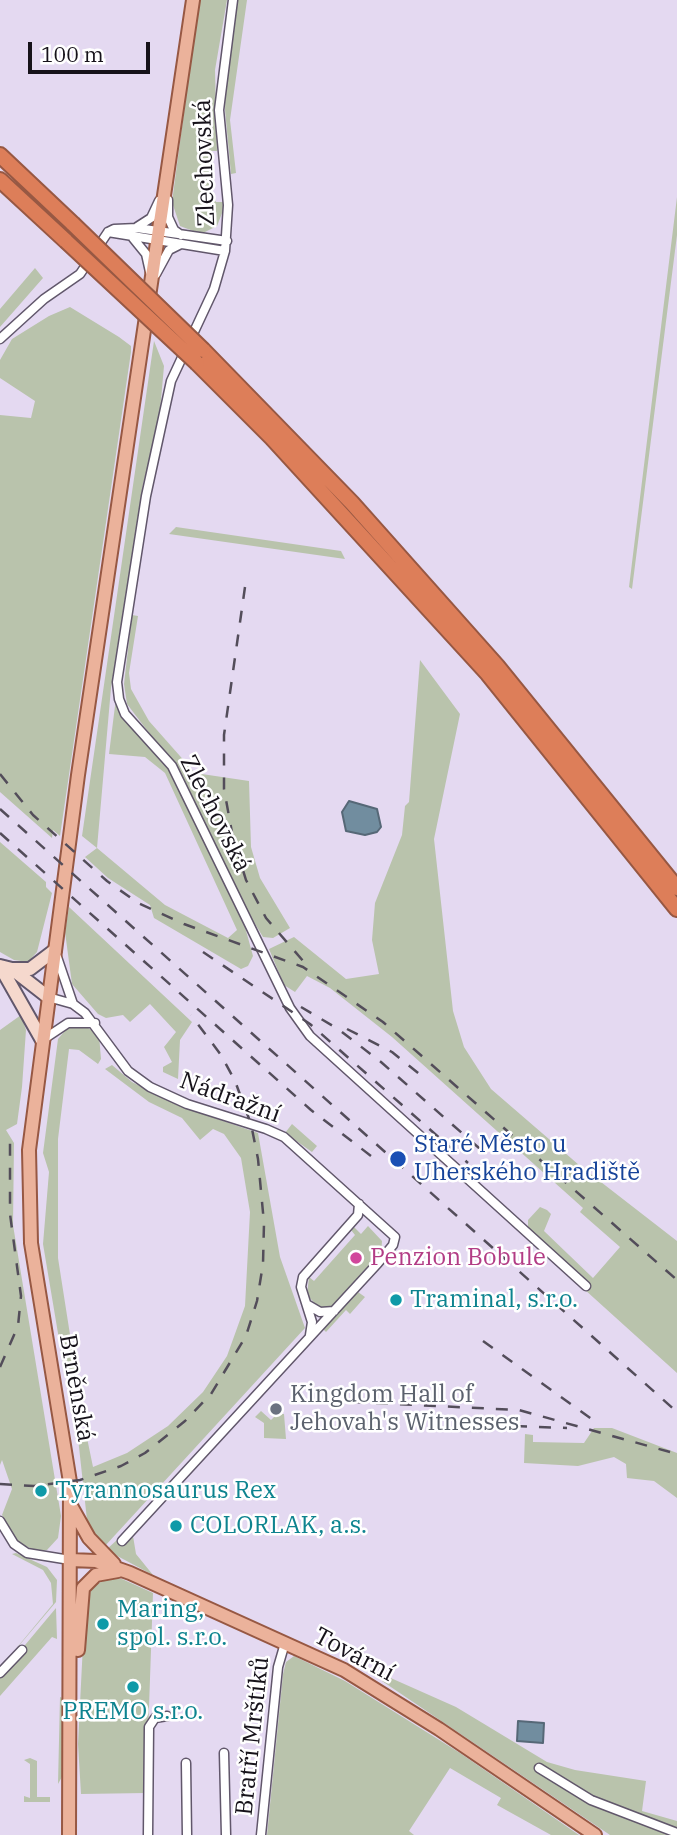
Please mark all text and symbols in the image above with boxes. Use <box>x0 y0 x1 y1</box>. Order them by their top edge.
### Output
scale bar <box>32 28 154 72</box>
text: 100 m <box>41 40 104 68</box>
street label: Zlechovská <box>188 99 222 227</box>
street label: Zlechovská <box>173 751 257 877</box>
street label: Nádražní <box>176 1067 284 1129</box>
place label: Staré Město u Uherského Hradiště <box>414 1131 640 1187</box>
marker: Staré Město u Uherského Hradiště <box>388 1149 408 1169</box>
place label: Penzion Bobule <box>370 1244 546 1272</box>
marker: Penzion Bobule <box>348 1250 364 1266</box>
place label: Traminal, s.r.o. <box>410 1286 578 1314</box>
marker: Traminal, s.r.o. <box>388 1292 404 1308</box>
street label: Brněnská <box>52 1332 100 1444</box>
place label: Kingdom Hall of Jehovah's Witnesses <box>290 1381 520 1437</box>
marker: Kingdom Hall of Jehovah's Witnesses <box>268 1401 284 1417</box>
place label: Tyrannosaurus Rex <box>55 1477 276 1505</box>
marker: Tyrannosaurus Rex <box>33 1483 49 1499</box>
place label: COLORLAK, a.s. <box>190 1512 367 1540</box>
marker: COLORLAK, a.s. <box>168 1518 184 1534</box>
place label: Maring, spol. s.r.o. <box>117 1596 227 1652</box>
marker: Maring, spol. s.r.o. <box>95 1616 111 1632</box>
street label: Tovární <box>309 1622 399 1688</box>
street label: Bratří Mrštíků <box>230 1655 276 1817</box>
marker: PREMO s.r.o. <box>125 1679 141 1695</box>
place label: PREMO s.r.o. <box>62 1698 204 1726</box>

